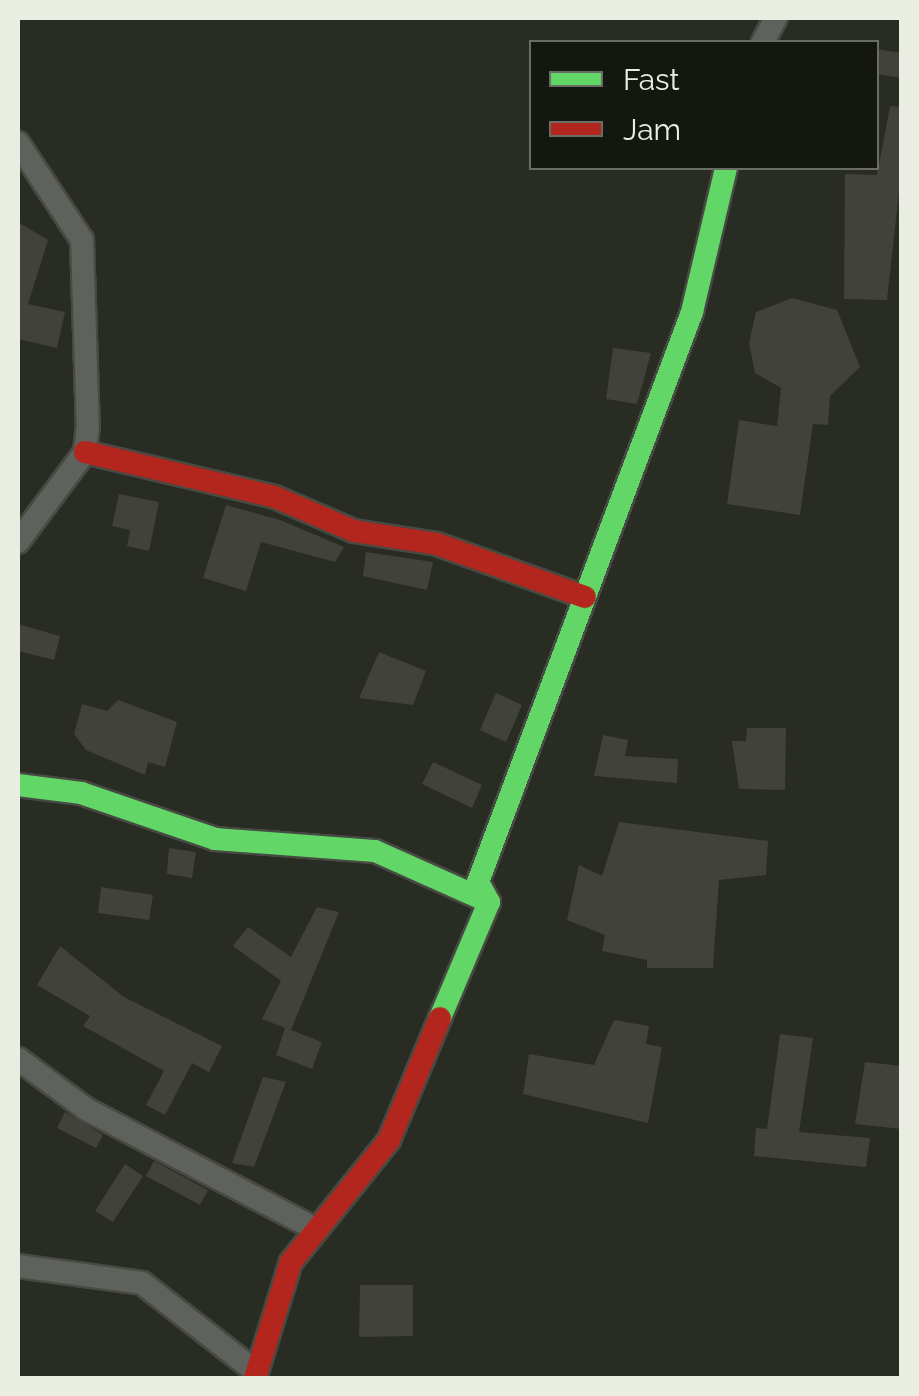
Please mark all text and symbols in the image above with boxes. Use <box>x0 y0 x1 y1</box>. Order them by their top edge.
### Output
legend <box>529 40 879 170</box>
text: Fast <box>623 62 680 97</box>
text: Jam <box>623 112 681 147</box>

